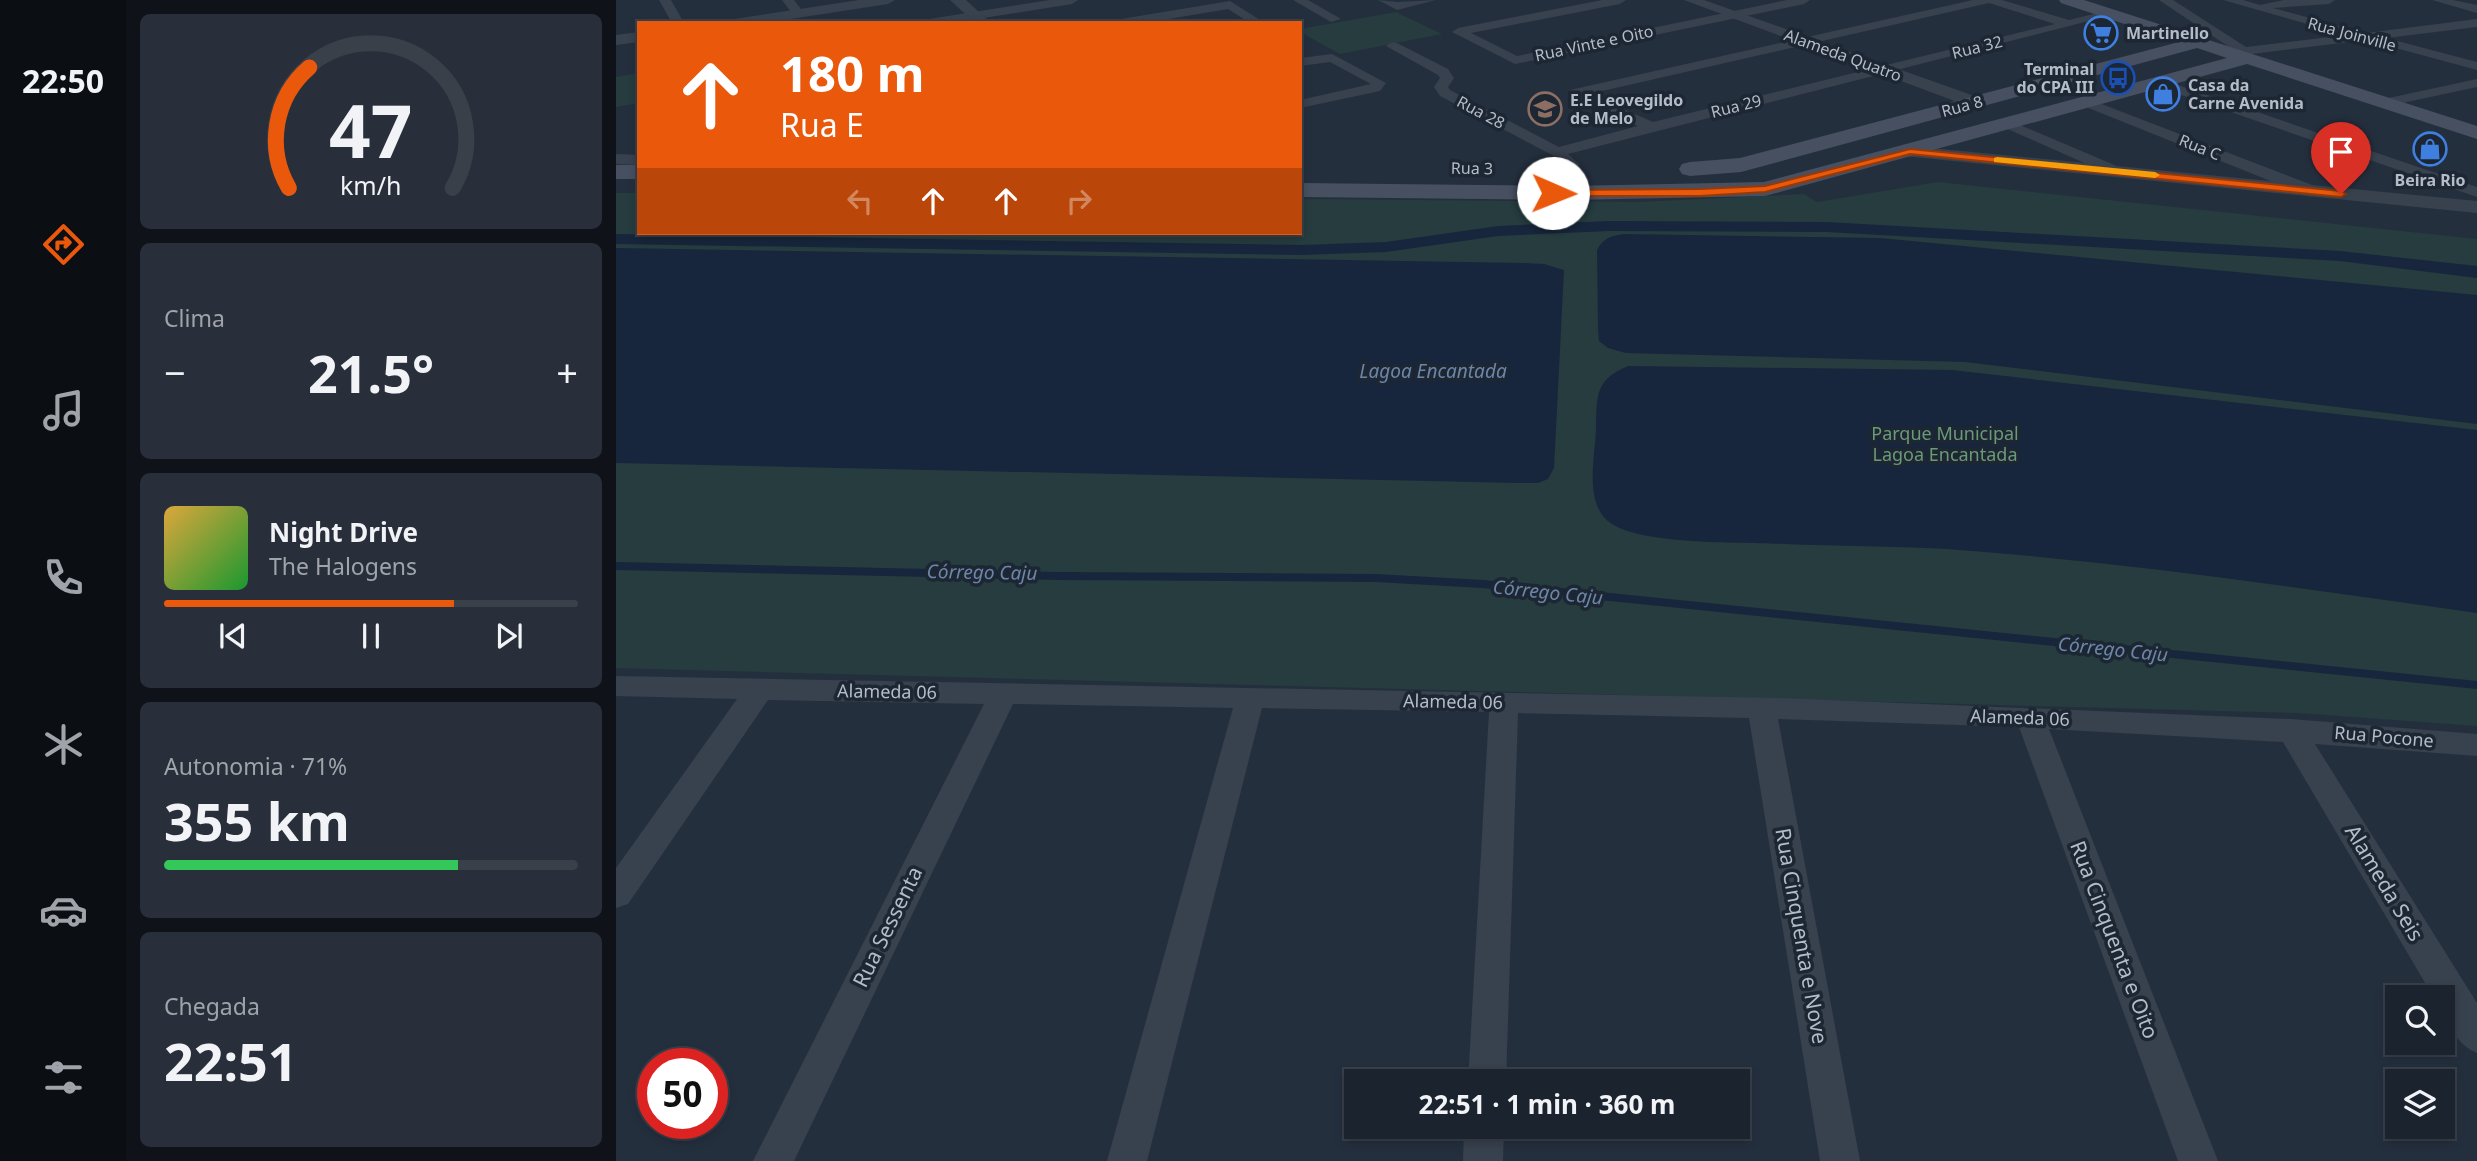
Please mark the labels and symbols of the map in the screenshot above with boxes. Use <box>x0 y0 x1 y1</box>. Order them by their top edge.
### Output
street label: Rua Joinville <box>2305 12 2399 56</box>
supermarket icon: Martinello <box>2082 14 2120 52</box>
street label: Rua Vinte e Oito <box>1533 20 1655 66</box>
place label: Martinello <box>2126 22 2209 44</box>
street label: Alameda Quatro <box>1781 24 1905 86</box>
street label: Rua 32 <box>1949 30 2005 64</box>
place label: Terminal do CPA III <box>2016 58 2094 98</box>
bus stop icon: Terminal do CPA III <box>2099 59 2137 97</box>
place label: Casa da Carne Avenida <box>2188 74 2304 114</box>
shop icon: Casa da Carne Avenida <box>2144 75 2182 113</box>
place label: E.E Leovegildo de Melo <box>1570 89 1683 129</box>
street label: Rua 29 <box>1708 89 1764 123</box>
street label: Rua 28 <box>1453 90 1509 134</box>
school or university icon: E.E Leovegildo de Melo <box>1526 90 1564 128</box>
street label: Rua 8 <box>1939 90 1985 122</box>
pin <box>2311 122 2371 194</box>
street label: Rua C <box>2176 129 2224 165</box>
shop icon: Beira Rio <box>2411 130 2449 168</box>
position arrow <box>1516 156 1590 230</box>
street label: Rua 3 <box>1451 157 1493 179</box>
place label: Beira Rio <box>2395 169 2465 191</box>
water label: Lagoa Encantada <box>1359 358 1507 384</box>
park label: Parque Municipal Lagoa Encantada <box>1871 421 2019 466</box>
water label: Córrego Caju <box>927 558 1037 586</box>
water label: Córrego Caju <box>1492 573 1604 611</box>
water label: Córrego Caju <box>2057 630 2169 668</box>
street label: Alameda 06 <box>837 678 937 704</box>
street label: Alameda 06 <box>1403 688 1503 714</box>
street label: Alameda 06 <box>1970 703 2070 731</box>
street label: Rua Pocone <box>2333 720 2435 752</box>
street label: Alameda Seis <box>2339 819 2431 946</box>
street label: Rua Cinquenta e Nove <box>1769 826 1835 1046</box>
street label: Rua Cinquenta e Oito <box>2064 837 2166 1043</box>
street label: Rua Sessenta <box>846 862 928 992</box>
speed limit sign: 50 <box>637 1048 728 1139</box>

